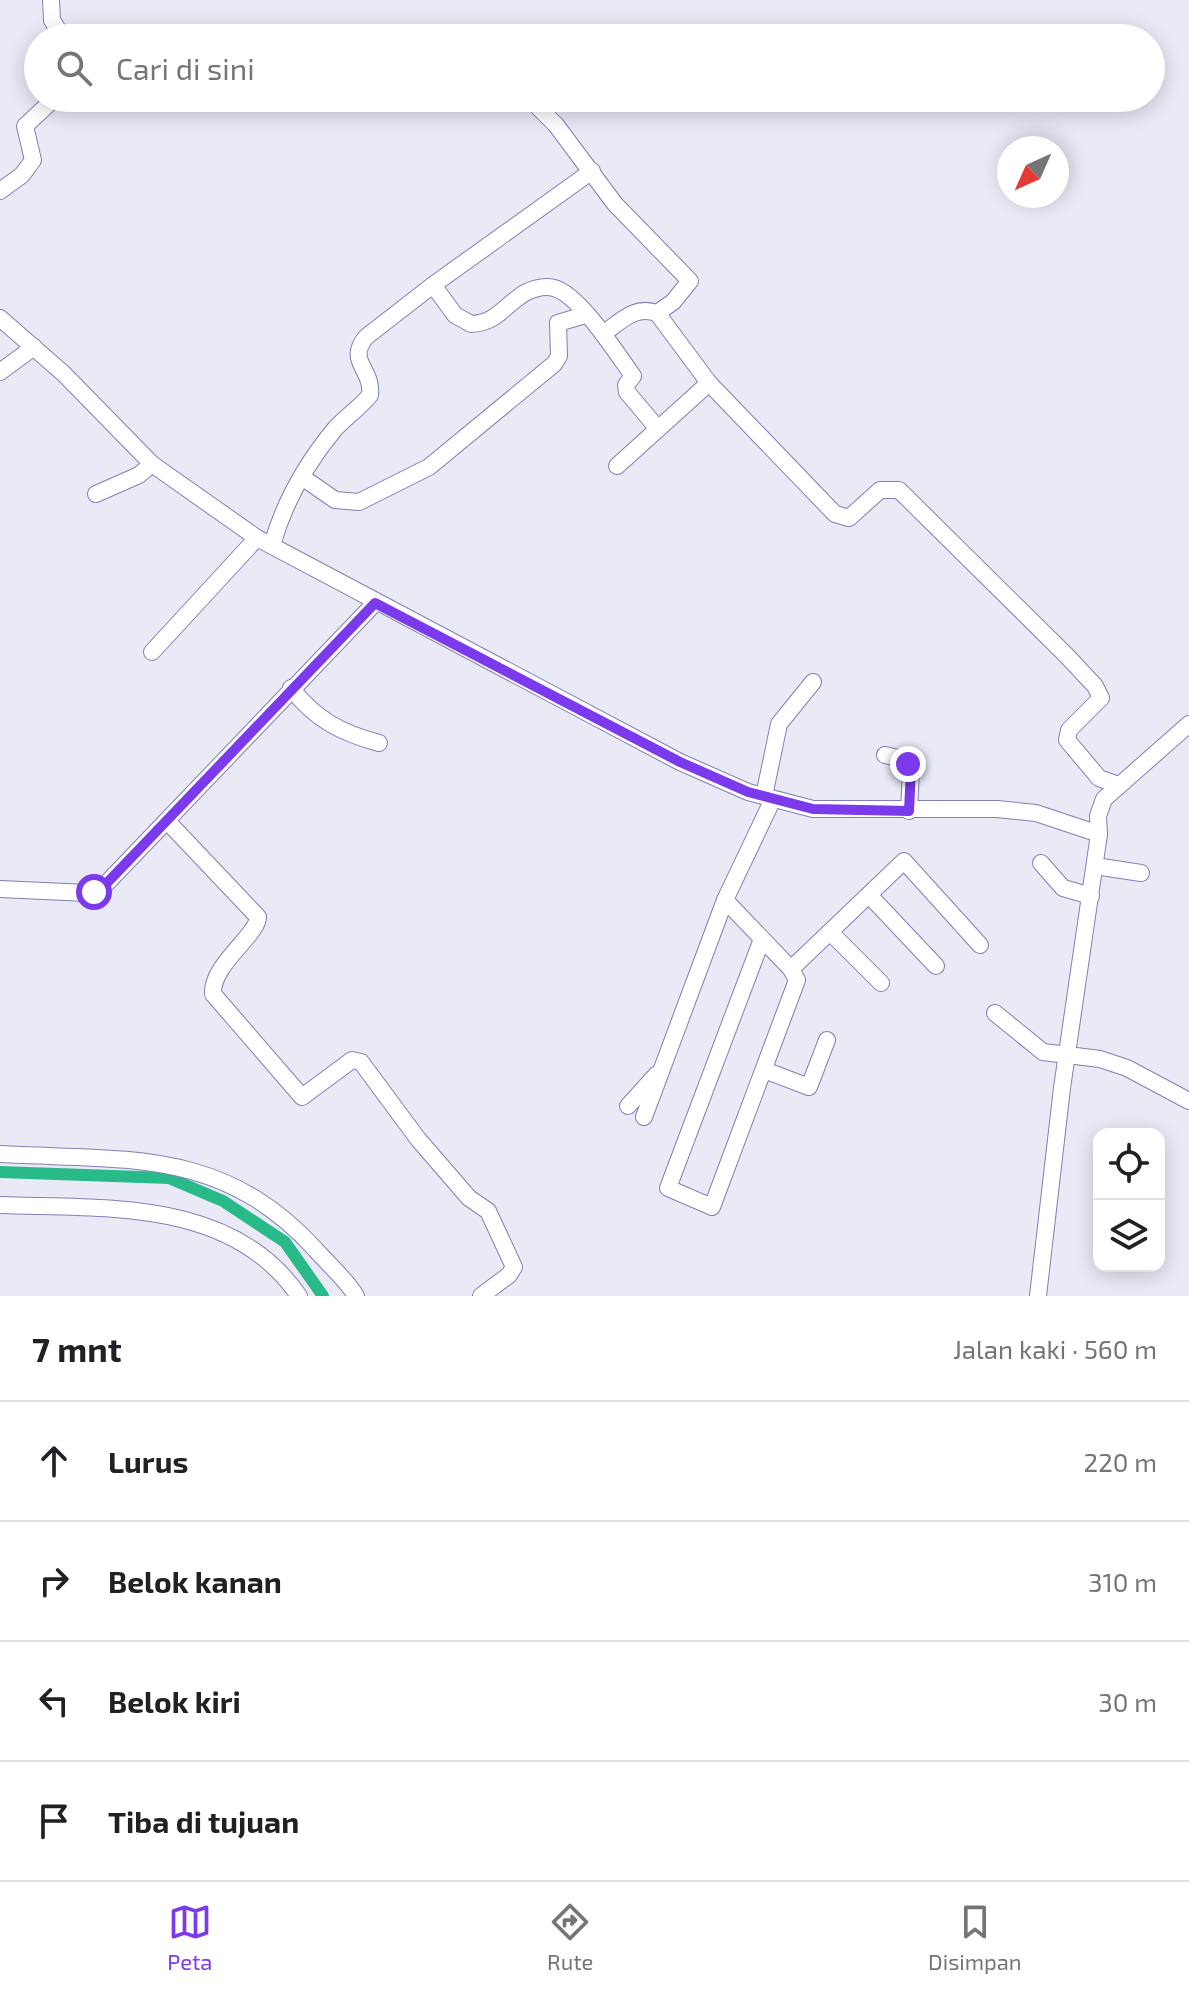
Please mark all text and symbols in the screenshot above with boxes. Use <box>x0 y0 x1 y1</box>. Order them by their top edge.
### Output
search box <box>24 24 1165 112</box>
icon: search <box>52 46 96 90</box>
text: Cari di sini <box>116 50 255 86</box>
north arrow <box>997 136 1069 208</box>
route end <box>890 746 926 782</box>
route start <box>76 874 112 910</box>
map controls <box>1093 1128 1165 1272</box>
button: locate <box>1093 1128 1165 1200</box>
button: layers <box>1093 1200 1165 1272</box>
text: 7 mnt <box>32 1328 122 1369</box>
text: Jalan kaki · 560 m <box>953 1333 1157 1364</box>
icon: ahead <box>32 1439 76 1483</box>
text: Lurus <box>108 1443 188 1479</box>
text: 220 m <box>1084 1446 1157 1477</box>
icon: right <box>32 1559 76 1603</box>
text: Belok kanan <box>108 1563 282 1599</box>
text: 310 m <box>1088 1566 1157 1597</box>
icon: left <box>32 1679 76 1723</box>
text: Belok kiri <box>108 1683 241 1719</box>
text: 30 m <box>1098 1686 1157 1717</box>
icon: arrive <box>32 1799 76 1843</box>
text: Tiba di tujuan <box>108 1803 299 1839</box>
tab: Peta <box>167 1900 212 1974</box>
tab: Rute <box>547 1900 593 1974</box>
tab: Disimpan <box>928 1900 1022 1974</box>

